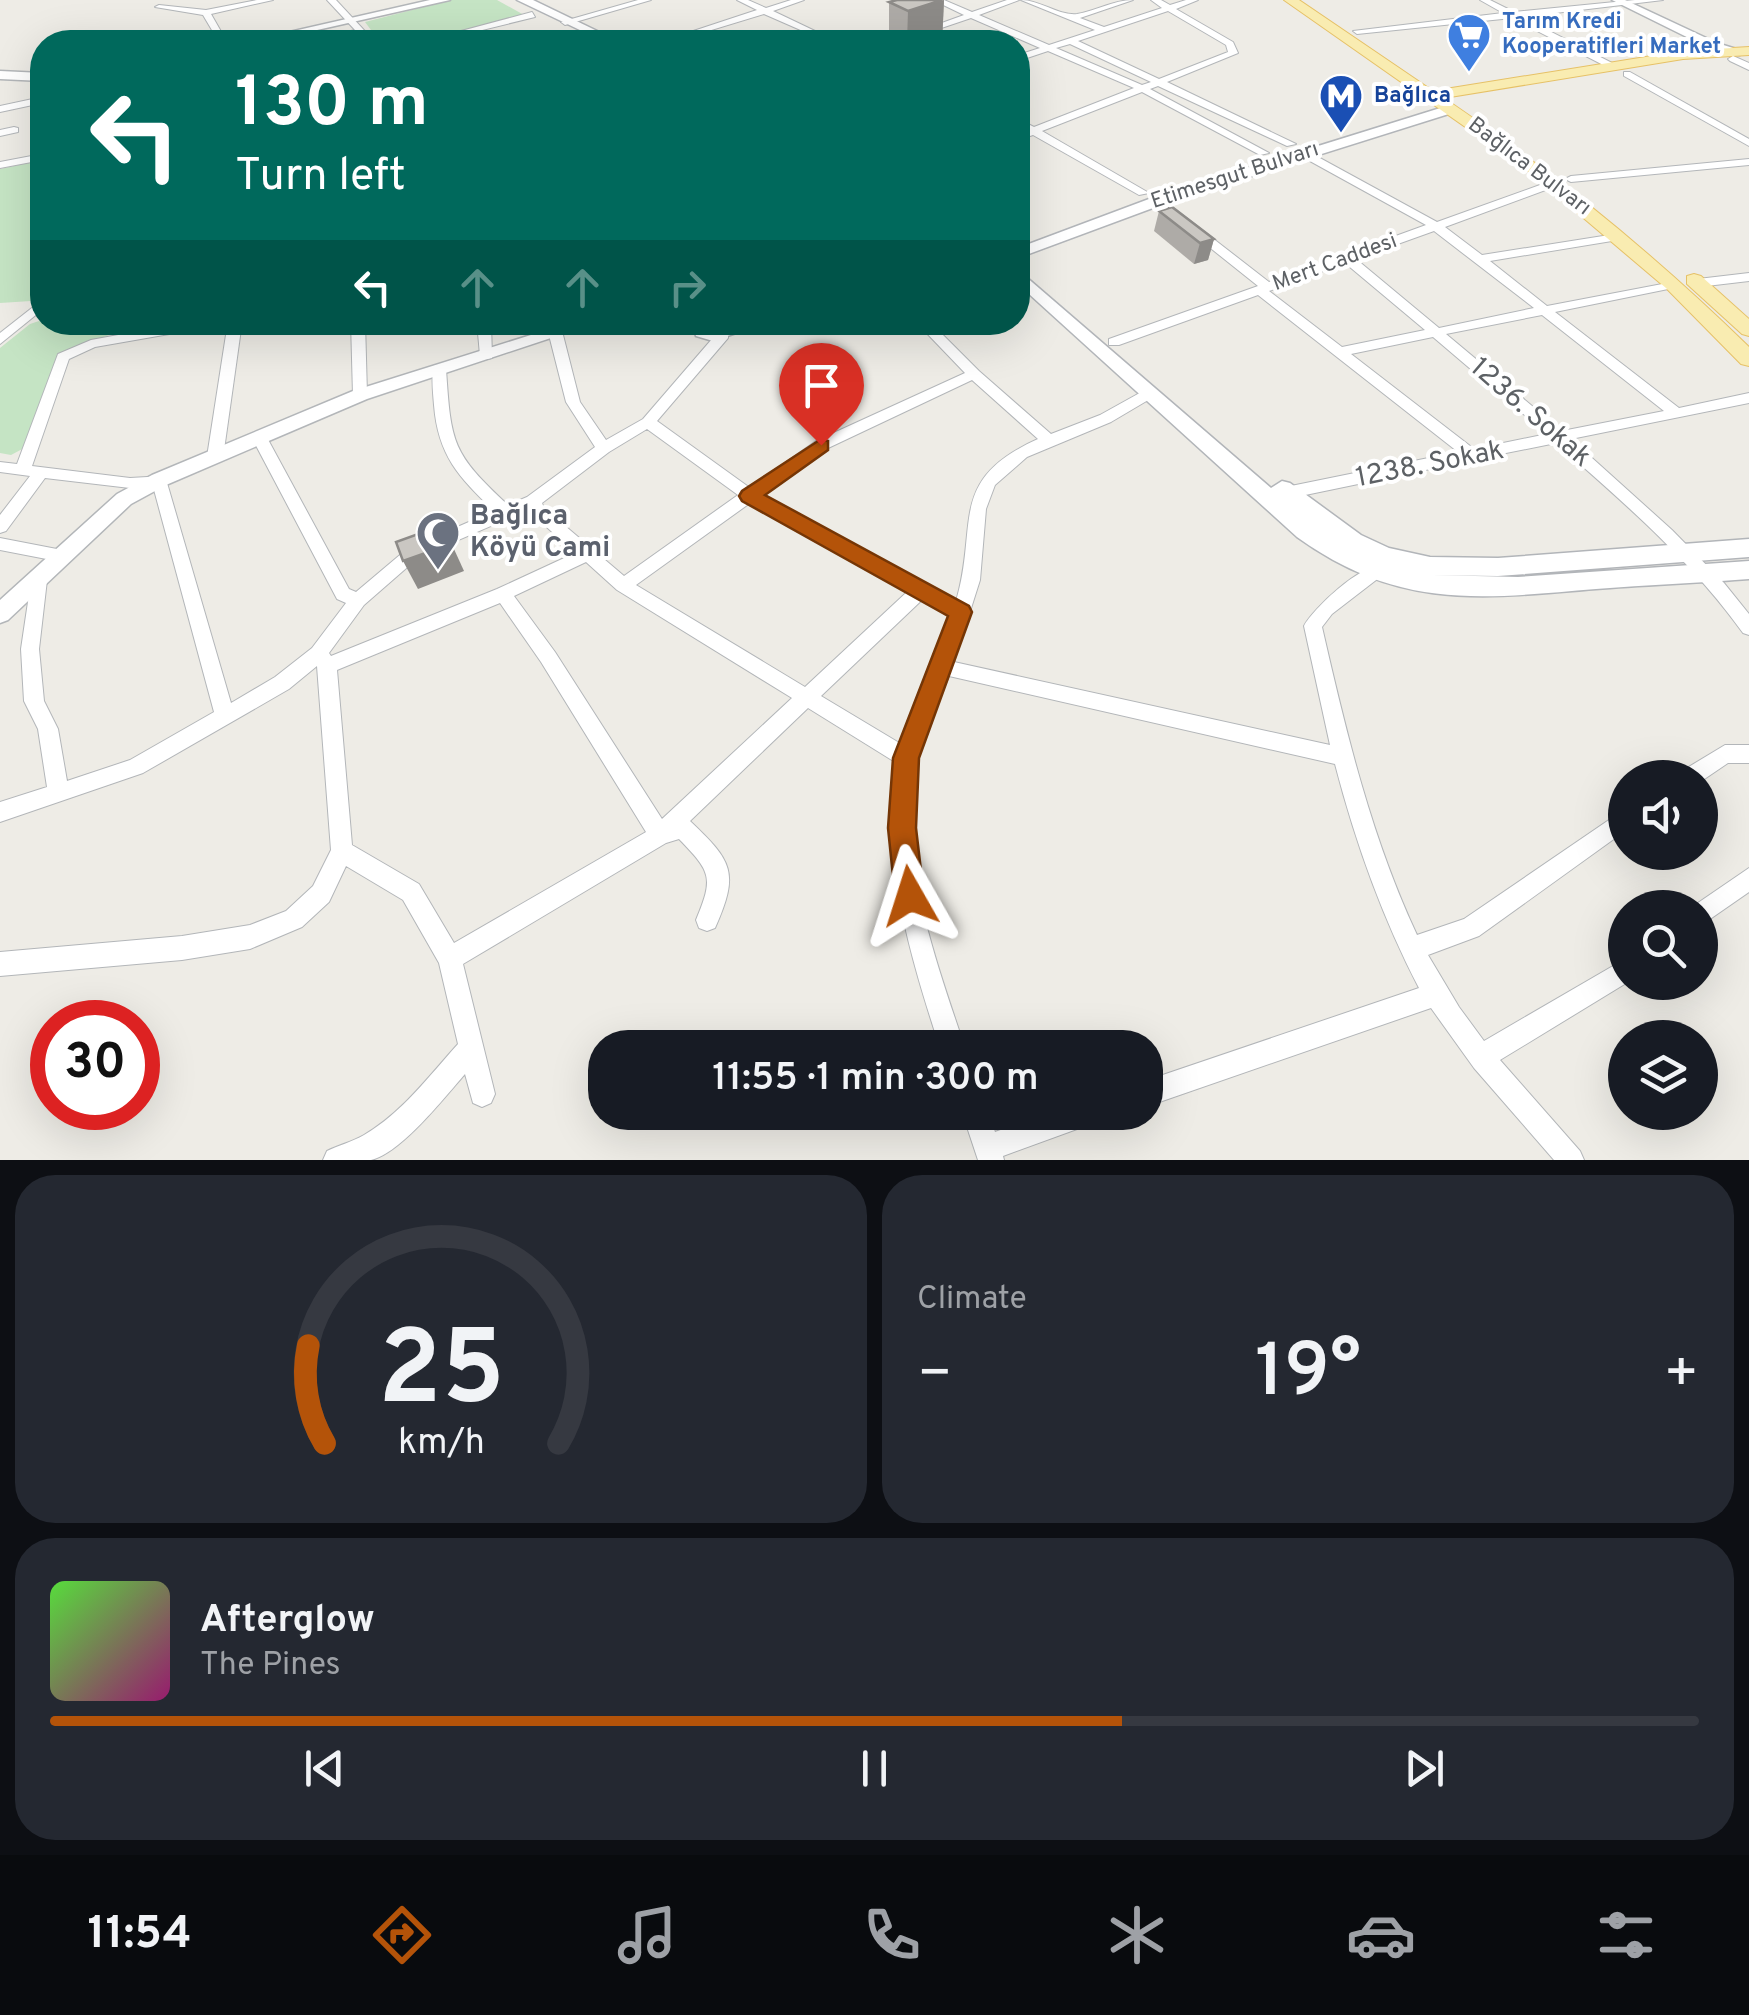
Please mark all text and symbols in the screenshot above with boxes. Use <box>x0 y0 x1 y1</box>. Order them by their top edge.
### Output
place label: Tarım Kredi Kooperatifleri Market <box>1502 9 1721 61</box>
supermarket icon: Tarım Kredi Kooperatifleri Market <box>1446 12 1492 73</box>
text: 130 m <box>235 62 429 151</box>
icon: left <box>70 70 200 200</box>
metro station icon: Bağlıca <box>1318 73 1364 134</box>
place label: Bağlıca <box>1374 83 1451 110</box>
street label: Bağlıca Bulvarı <box>1462 112 1596 222</box>
street label: Etimesgut Bulvarı <box>1148 136 1322 216</box>
text: Turn left <box>235 149 406 206</box>
street label: Mert Caddesi <box>1269 228 1401 298</box>
icon: left <box>345 260 400 315</box>
icon: ahead <box>450 260 505 315</box>
icon: ahead <box>555 260 610 315</box>
icon: right <box>660 260 715 315</box>
pin <box>779 343 864 446</box>
street label: 1236. Sokak <box>1462 350 1598 476</box>
icon: arrive <box>794 358 849 413</box>
street label: 1238. Sokak <box>1353 433 1507 497</box>
place label: Bağlıca Köyü Cami <box>470 499 610 567</box>
mosque icon: Bağlıca Köyü Cami <box>415 510 461 571</box>
map controls <box>1608 760 1718 1130</box>
button: sound <box>1608 760 1718 870</box>
position arrow <box>858 844 962 948</box>
button: search <box>1608 890 1718 1000</box>
speed limit sign: 30 <box>30 1000 160 1130</box>
button: layers <box>1608 1020 1718 1130</box>
text: 11:55 · 1 min · 300 m <box>712 1055 1039 1104</box>
text: Climate <box>917 1280 1027 1320</box>
text: 25 <box>377 1309 505 1441</box>
text: 19° <box>1255 1328 1361 1423</box>
text: − <box>917 1341 952 1411</box>
text: + <box>1664 1341 1699 1411</box>
text: km/h <box>398 1421 484 1467</box>
text: Afterglow <box>200 1597 375 1646</box>
text: The Pines <box>200 1646 341 1686</box>
icon: previous <box>297 1741 352 1796</box>
icon: pause <box>847 1741 902 1796</box>
icon: next <box>1397 1741 1452 1796</box>
icon: directions <box>367 1900 437 1970</box>
icon: music <box>612 1900 682 1970</box>
icon: phone <box>857 1900 927 1970</box>
icon: climate <box>1102 1900 1172 1970</box>
icon: car <box>1346 1900 1416 1970</box>
icon: filters <box>1591 1900 1661 1970</box>
text: 11:54 <box>87 1907 192 1964</box>

